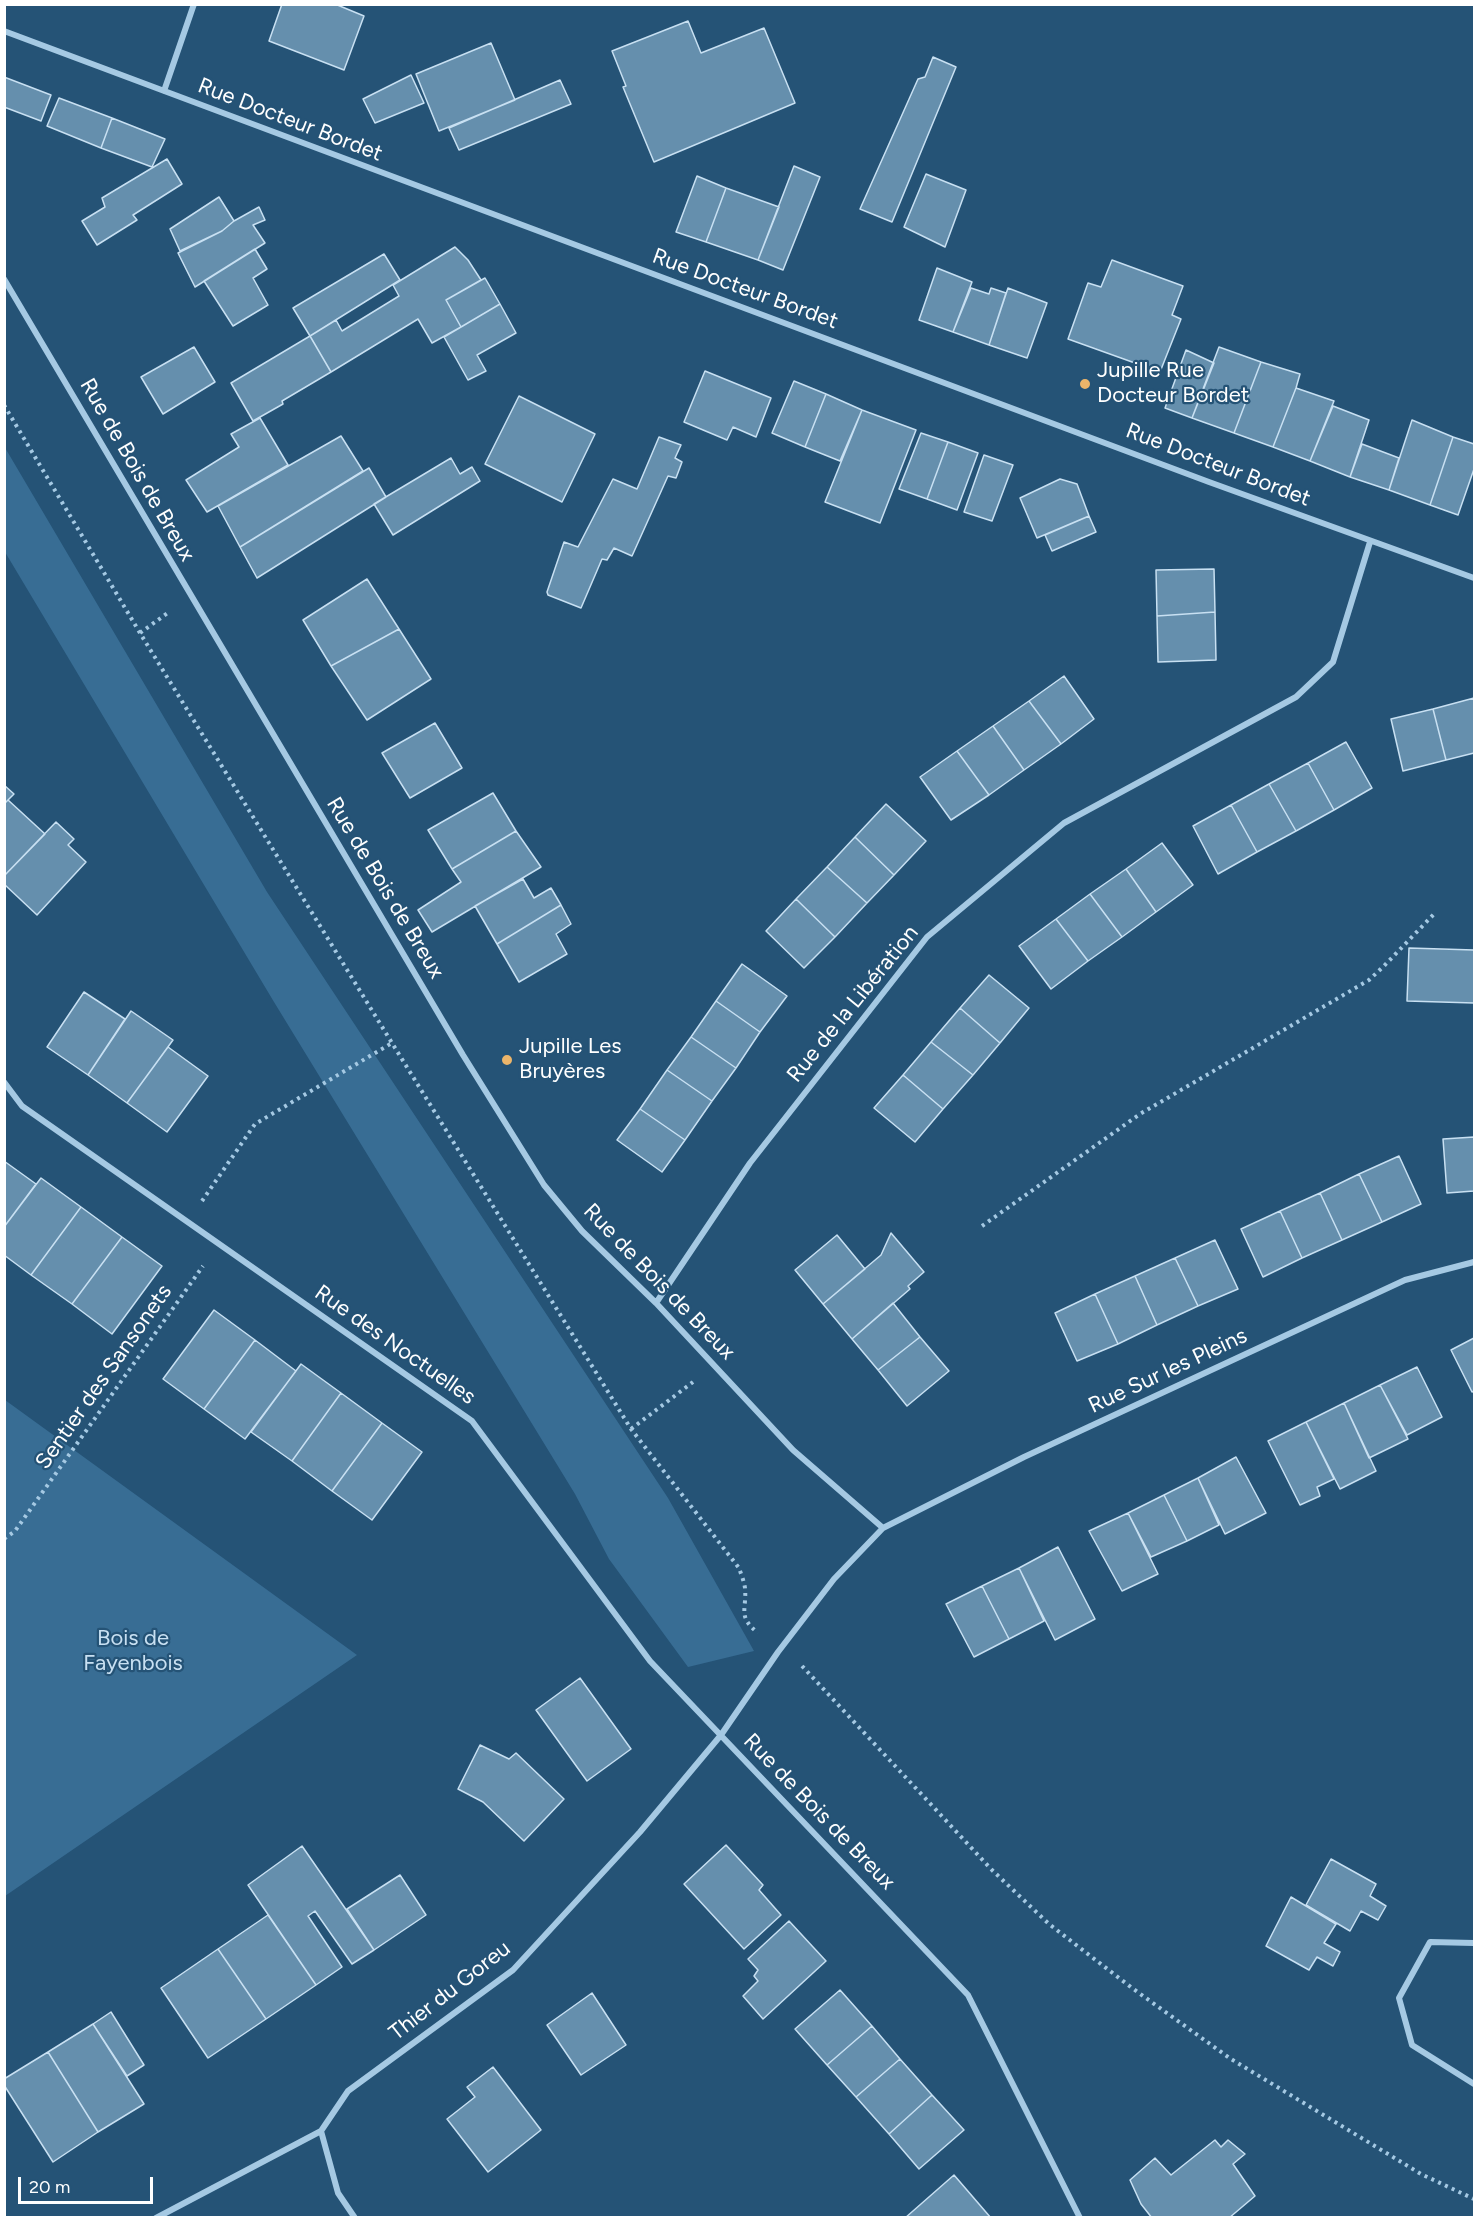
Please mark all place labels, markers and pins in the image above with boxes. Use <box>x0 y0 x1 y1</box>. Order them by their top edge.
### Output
place label: Jupille Rue Docteur Bordet <box>1097 358 1249 410</box>
marker: Jupille Rue Docteur Bordet <box>1078 377 1092 391</box>
place label: Jupille Les Bruyères <box>519 1034 622 1086</box>
marker: Jupille Les Bruyères <box>500 1053 514 1067</box>

